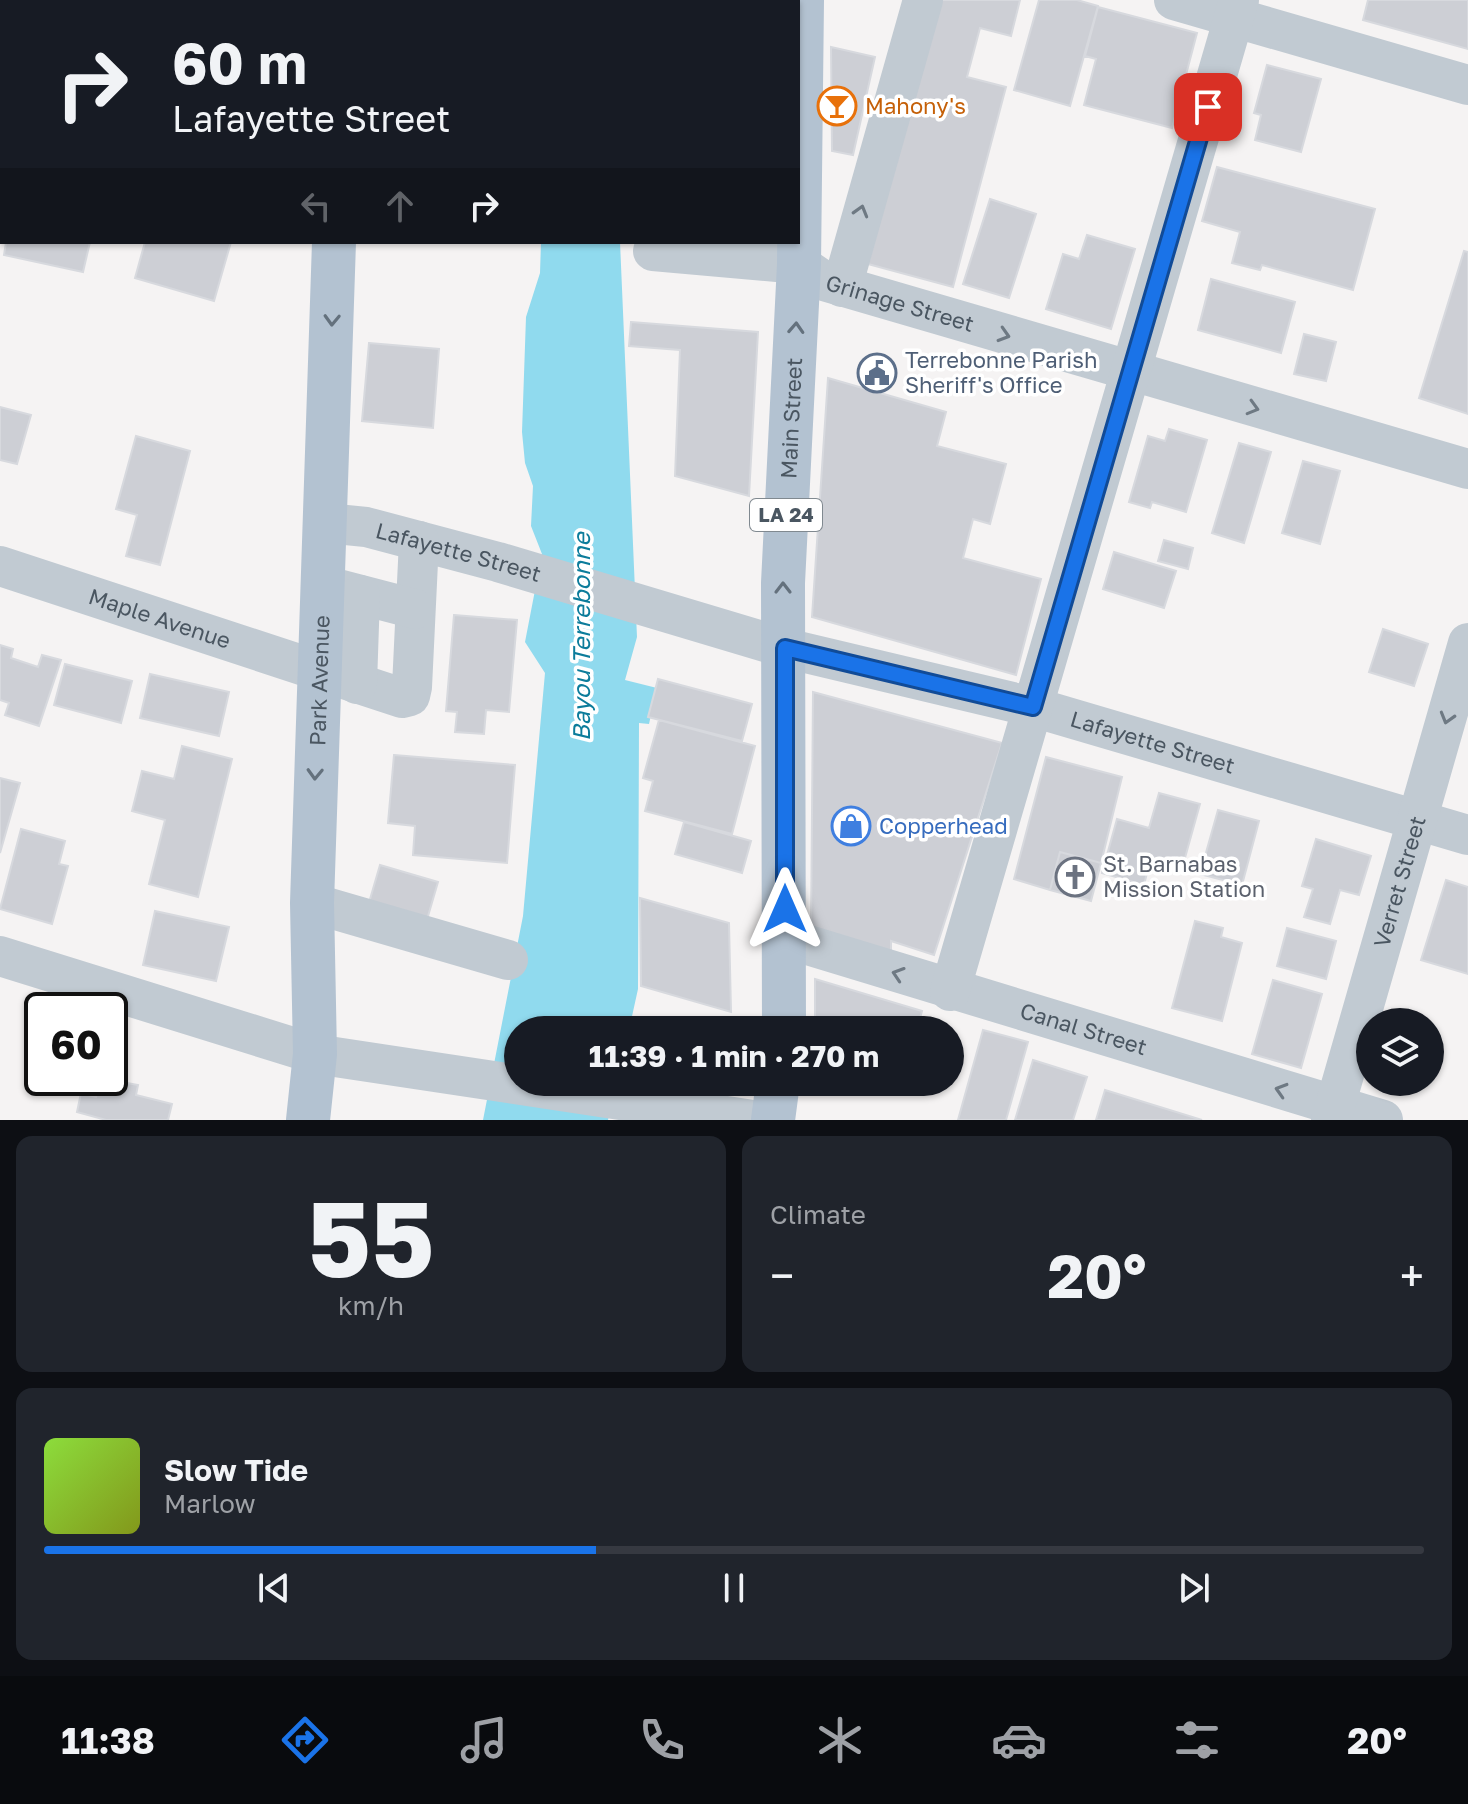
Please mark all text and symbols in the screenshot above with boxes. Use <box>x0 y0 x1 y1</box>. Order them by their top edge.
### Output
text: 60 m <box>172 29 307 96</box>
icon: right <box>40 32 144 136</box>
pin <box>1174 73 1242 141</box>
bar icon: Mahony's <box>816 85 858 127</box>
icon: arrive <box>1186 85 1230 129</box>
place label: Mahony's <box>865 92 966 119</box>
text: Lafayette Street <box>172 97 450 140</box>
icon: left <box>294 184 338 228</box>
icon: ahead <box>378 184 422 228</box>
icon: right <box>462 184 506 228</box>
one-way arrow <box>852 205 868 219</box>
street label: Grinage Street <box>823 268 977 337</box>
one-way arrow <box>323 314 341 327</box>
one-way arrow <box>787 321 804 334</box>
one-way arrow <box>996 326 1010 342</box>
place label: Terrebonne Parish Sheriff's Office <box>905 346 1097 398</box>
public building icon: Terrebonne Parish Sheriff's Office <box>856 352 898 394</box>
street label: Main Street <box>774 357 807 480</box>
one-way arrow <box>1246 399 1260 415</box>
road number: LA 24 <box>750 499 822 531</box>
street label: Lafayette Street <box>373 516 545 587</box>
water label: Bayou Terrebonne <box>566 531 596 741</box>
one-way arrow <box>774 581 792 594</box>
street label: Maple Avenue <box>85 582 234 654</box>
street label: Park Avenue <box>303 615 335 746</box>
street label: Lafayette Street <box>1067 705 1238 779</box>
one-way arrow <box>1440 711 1456 725</box>
one-way arrow <box>307 768 324 781</box>
shop icon: Copperhead <box>830 805 872 847</box>
place label: Copperhead <box>879 812 1008 839</box>
street label: Verret Street <box>1367 813 1431 950</box>
place label: St. Barnabas Mission Station <box>1103 850 1265 902</box>
church icon: St. Barnabas Mission Station <box>1054 856 1096 898</box>
position arrow <box>743 867 827 951</box>
one-way arrow <box>892 967 906 983</box>
speed limit sign: 60 <box>24 992 128 1096</box>
street label: Canal Street <box>1017 996 1150 1060</box>
map controls <box>1356 1008 1444 1096</box>
button: layers <box>1356 1008 1444 1096</box>
text: 11:39 · 1 min · 270 m <box>589 1038 879 1074</box>
one-way arrow <box>1275 1083 1289 1099</box>
text: 55 <box>308 1175 434 1300</box>
text: Climate <box>770 1199 866 1230</box>
text: 20° <box>1048 1239 1147 1311</box>
text: − <box>770 1249 794 1302</box>
text: + <box>1400 1249 1424 1302</box>
text: km/h <box>338 1290 404 1321</box>
text: Slow Tide <box>164 1452 308 1488</box>
text: Marlow <box>164 1488 256 1519</box>
icon: previous <box>252 1566 296 1610</box>
icon: pause <box>712 1566 756 1610</box>
icon: next <box>1172 1566 1216 1610</box>
icon: directions <box>277 1712 333 1768</box>
icon: music <box>456 1712 512 1768</box>
icon: phone <box>634 1712 690 1768</box>
icon: climate <box>812 1712 868 1768</box>
icon: car <box>991 1712 1047 1768</box>
icon: filters <box>1169 1712 1225 1768</box>
text: 11:38 <box>61 1719 155 1762</box>
text: 20° <box>1347 1719 1407 1762</box>

